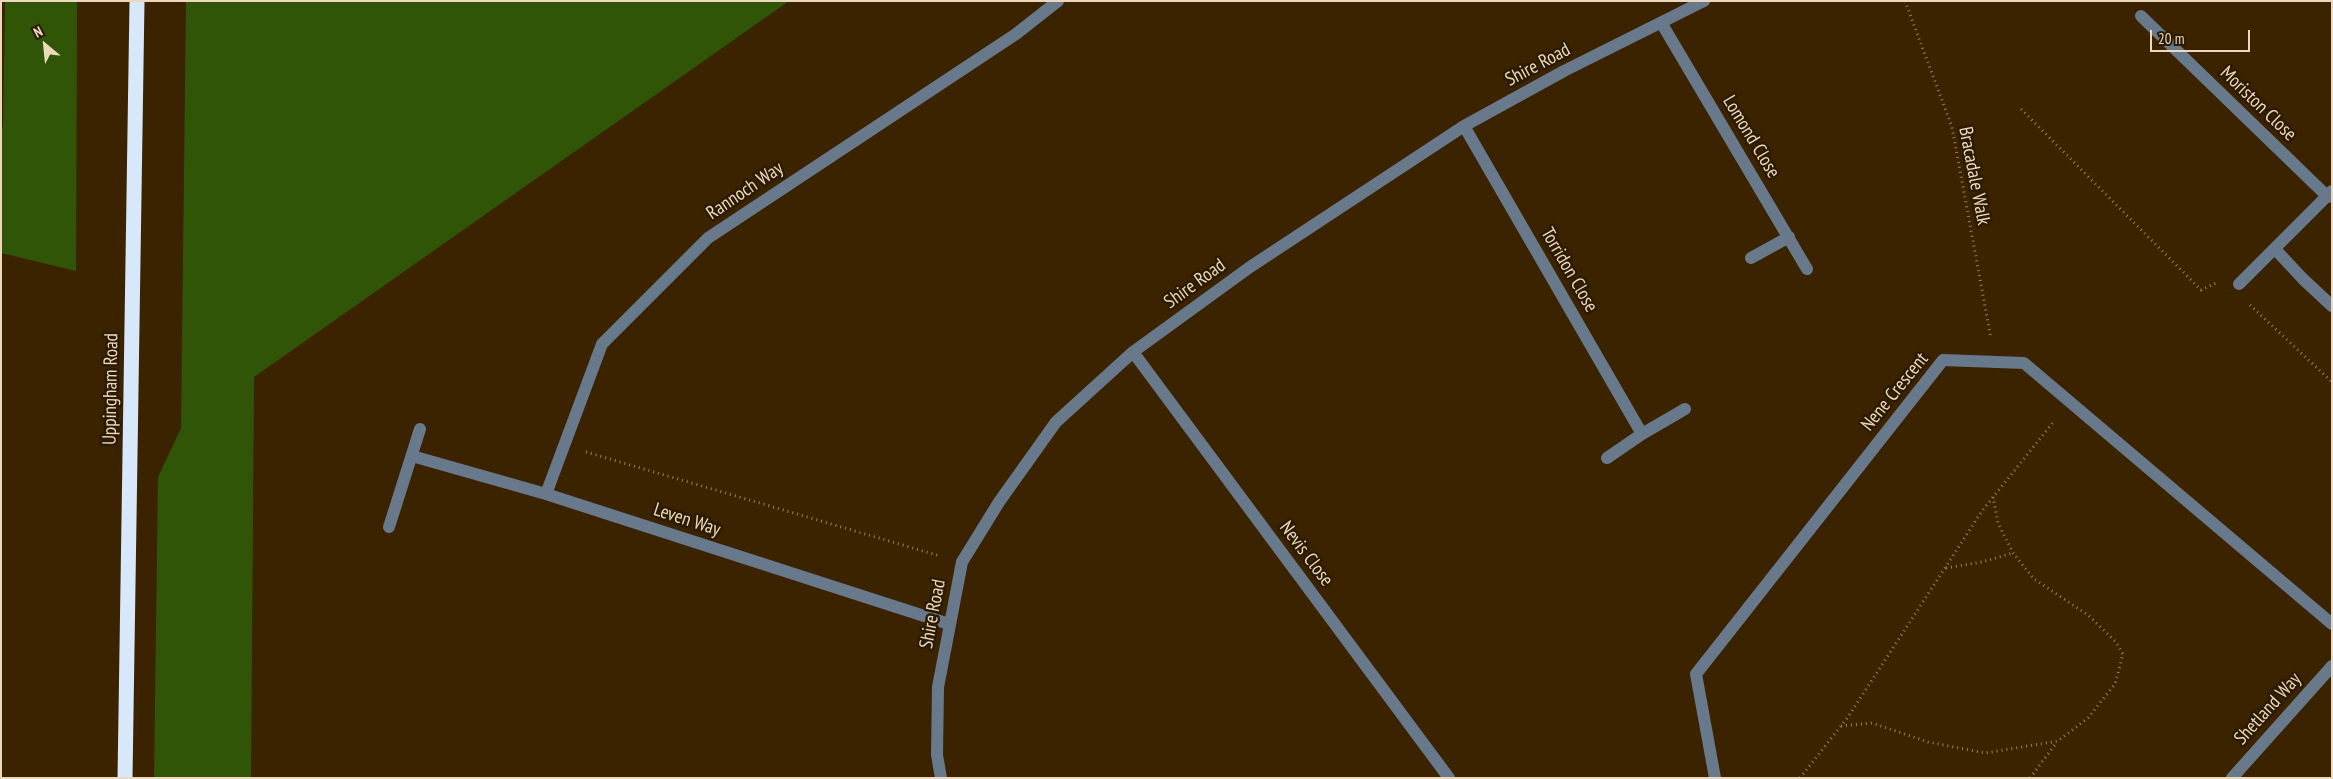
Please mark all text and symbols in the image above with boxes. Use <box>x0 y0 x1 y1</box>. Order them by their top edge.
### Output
north arrow <box>20 20 70 70</box>
scale bar <box>2153 20 2253 52</box>
text: N <box>30 22 46 41</box>
text: 20 m <box>2158 29 2184 48</box>
street label: Shire Road <box>1502 38 1574 92</box>
street label: Moriston Close <box>2215 62 2301 146</box>
street label: Lomond Close <box>1718 92 1784 182</box>
street label: Bracadale Walk <box>1953 125 1995 227</box>
street label: Rannoch Way <box>702 157 788 225</box>
street label: Torridon Close <box>1536 224 1602 316</box>
street label: Shire Road <box>1160 254 1230 314</box>
street label: Uppingham Road <box>99 333 123 445</box>
street label: Nene Crescent <box>1857 348 1933 436</box>
street label: Leven Way <box>651 498 723 542</box>
street label: Nevis Close <box>1274 517 1338 591</box>
street label: Shire Road <box>915 577 951 651</box>
street label: Shetland Way <box>2230 668 2306 750</box>

